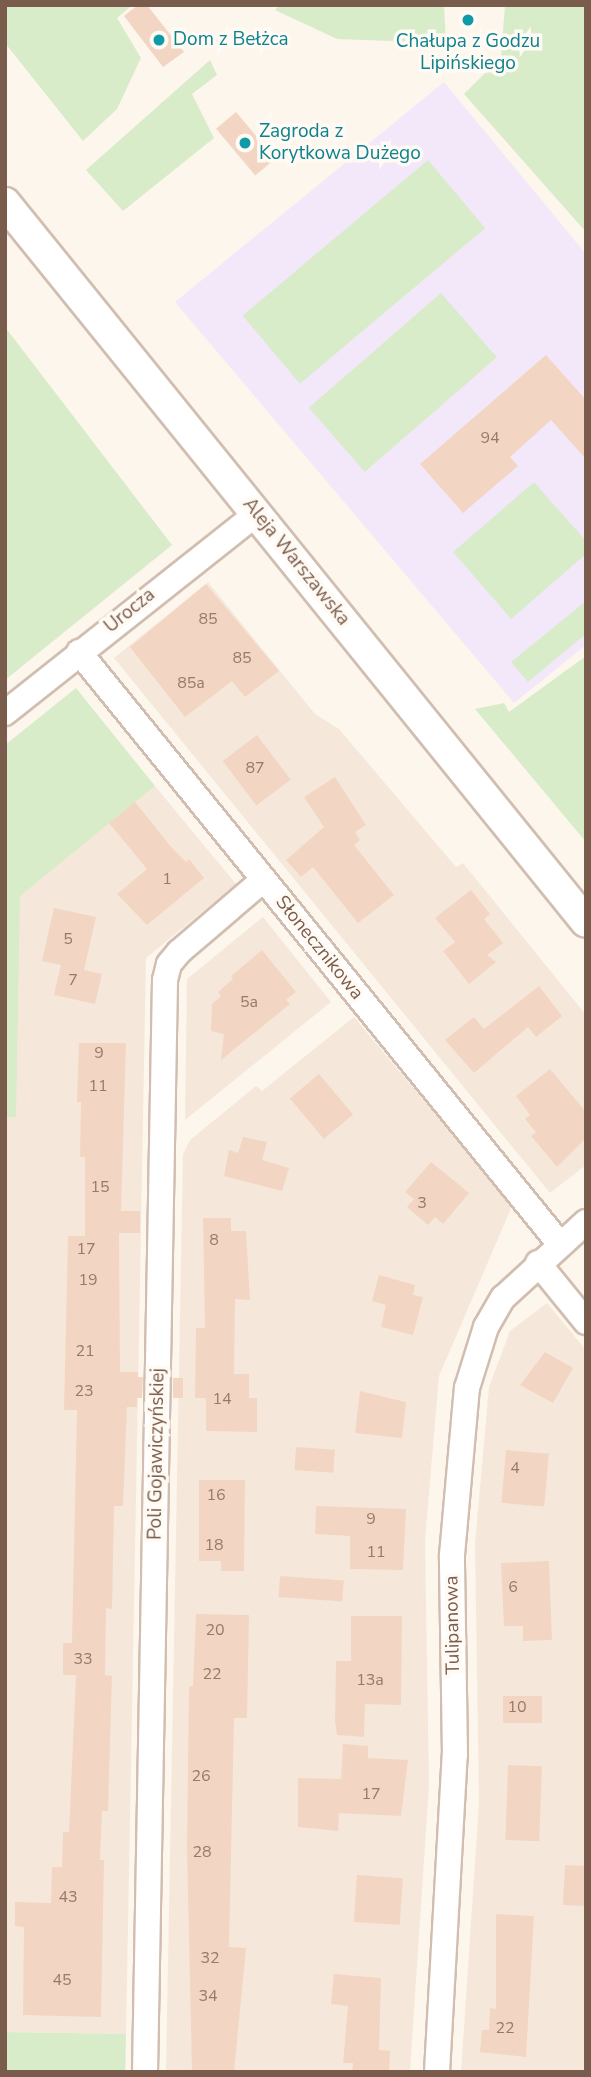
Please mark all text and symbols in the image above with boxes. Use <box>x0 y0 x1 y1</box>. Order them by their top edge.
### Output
marker: Chałupa z Godzu Lipińskiego <box>460 12 476 28</box>
place label: Dom z Bełżca <box>173 29 288 51</box>
place label: Chałupa z Godzu Lipińskiego <box>396 31 540 75</box>
marker: Dom z Bełżca <box>151 32 167 48</box>
place label: Zagroda z Korytkowa Dużego <box>259 121 421 165</box>
marker: Zagroda z Korytkowa Dużego <box>237 135 253 151</box>
house number: 94 <box>480 428 500 448</box>
street label: Aleja Warszawska <box>238 494 354 630</box>
street label: Urocza <box>100 584 160 638</box>
house number: 85 <box>198 609 218 629</box>
house number: 85 <box>232 648 252 668</box>
house number: 85a <box>177 673 205 693</box>
house number: 87 <box>245 758 265 778</box>
house number: 1 <box>162 869 172 889</box>
street label: Słonecznikowa <box>270 891 368 1005</box>
house number: 5 <box>63 929 73 949</box>
house number: 7 <box>68 970 78 990</box>
house number: 5a <box>240 992 258 1012</box>
house number: 9 <box>94 1043 104 1063</box>
house number: 11 <box>88 1076 108 1096</box>
house number: 15 <box>90 1177 110 1197</box>
house number: 3 <box>417 1193 427 1213</box>
house number: 8 <box>209 1230 219 1250</box>
house number: 17 <box>76 1239 96 1259</box>
house number: 19 <box>78 1270 98 1290</box>
house number: 21 <box>75 1341 95 1361</box>
street label: Poli Gojawiczyńskiej <box>144 1368 170 1540</box>
house number: 23 <box>74 1381 94 1401</box>
house number: 14 <box>212 1389 232 1409</box>
house number: 4 <box>510 1458 520 1478</box>
house number: 16 <box>206 1485 226 1505</box>
house number: 9 <box>366 1509 376 1529</box>
house number: 18 <box>204 1535 224 1555</box>
house number: 11 <box>366 1542 386 1562</box>
street label: Tulipanowa <box>441 1575 465 1675</box>
house number: 6 <box>508 1577 518 1597</box>
house number: 20 <box>205 1620 225 1640</box>
house number: 33 <box>73 1649 93 1669</box>
house number: 22 <box>202 1664 222 1684</box>
house number: 13a <box>356 1670 384 1690</box>
house number: 10 <box>507 1697 527 1717</box>
house number: 26 <box>191 1766 211 1786</box>
house number: 17 <box>361 1784 381 1804</box>
house number: 28 <box>192 1842 212 1862</box>
house number: 43 <box>58 1887 78 1907</box>
house number: 32 <box>200 1948 220 1968</box>
house number: 45 <box>52 1970 72 1990</box>
house number: 34 <box>198 1986 218 2006</box>
house number: 22 <box>495 2018 515 2038</box>

